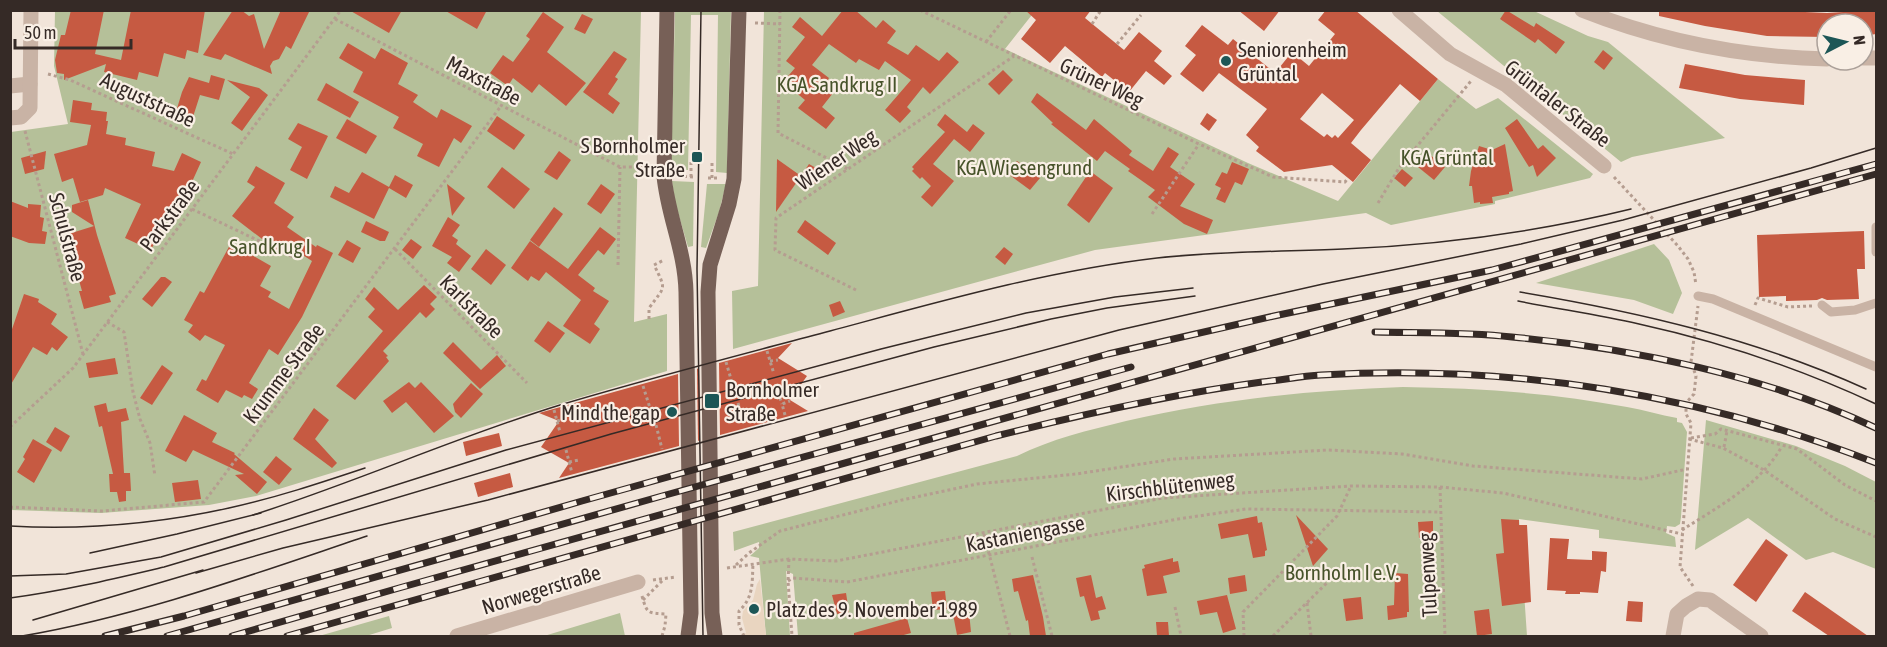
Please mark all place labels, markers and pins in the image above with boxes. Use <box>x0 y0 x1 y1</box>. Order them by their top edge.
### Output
place label: Seniorenheim Grüntal <box>1238 37 1347 85</box>
marker: Seniorenheim Grüntal <box>1219 54 1233 68</box>
place label: S Bornholmer Straße <box>581 133 686 181</box>
marker: S Bornholmer Straße <box>690 150 704 164</box>
place label: Bornholmer Straße <box>726 377 819 425</box>
marker: Bornholmer Straße <box>703 392 721 410</box>
place label: Mind the gap <box>561 400 660 424</box>
marker: Mind the gap <box>665 405 679 419</box>
place label: Platz des 9. November 1989 <box>766 597 978 621</box>
marker: Platz des 9. November 1989 <box>747 602 761 616</box>

